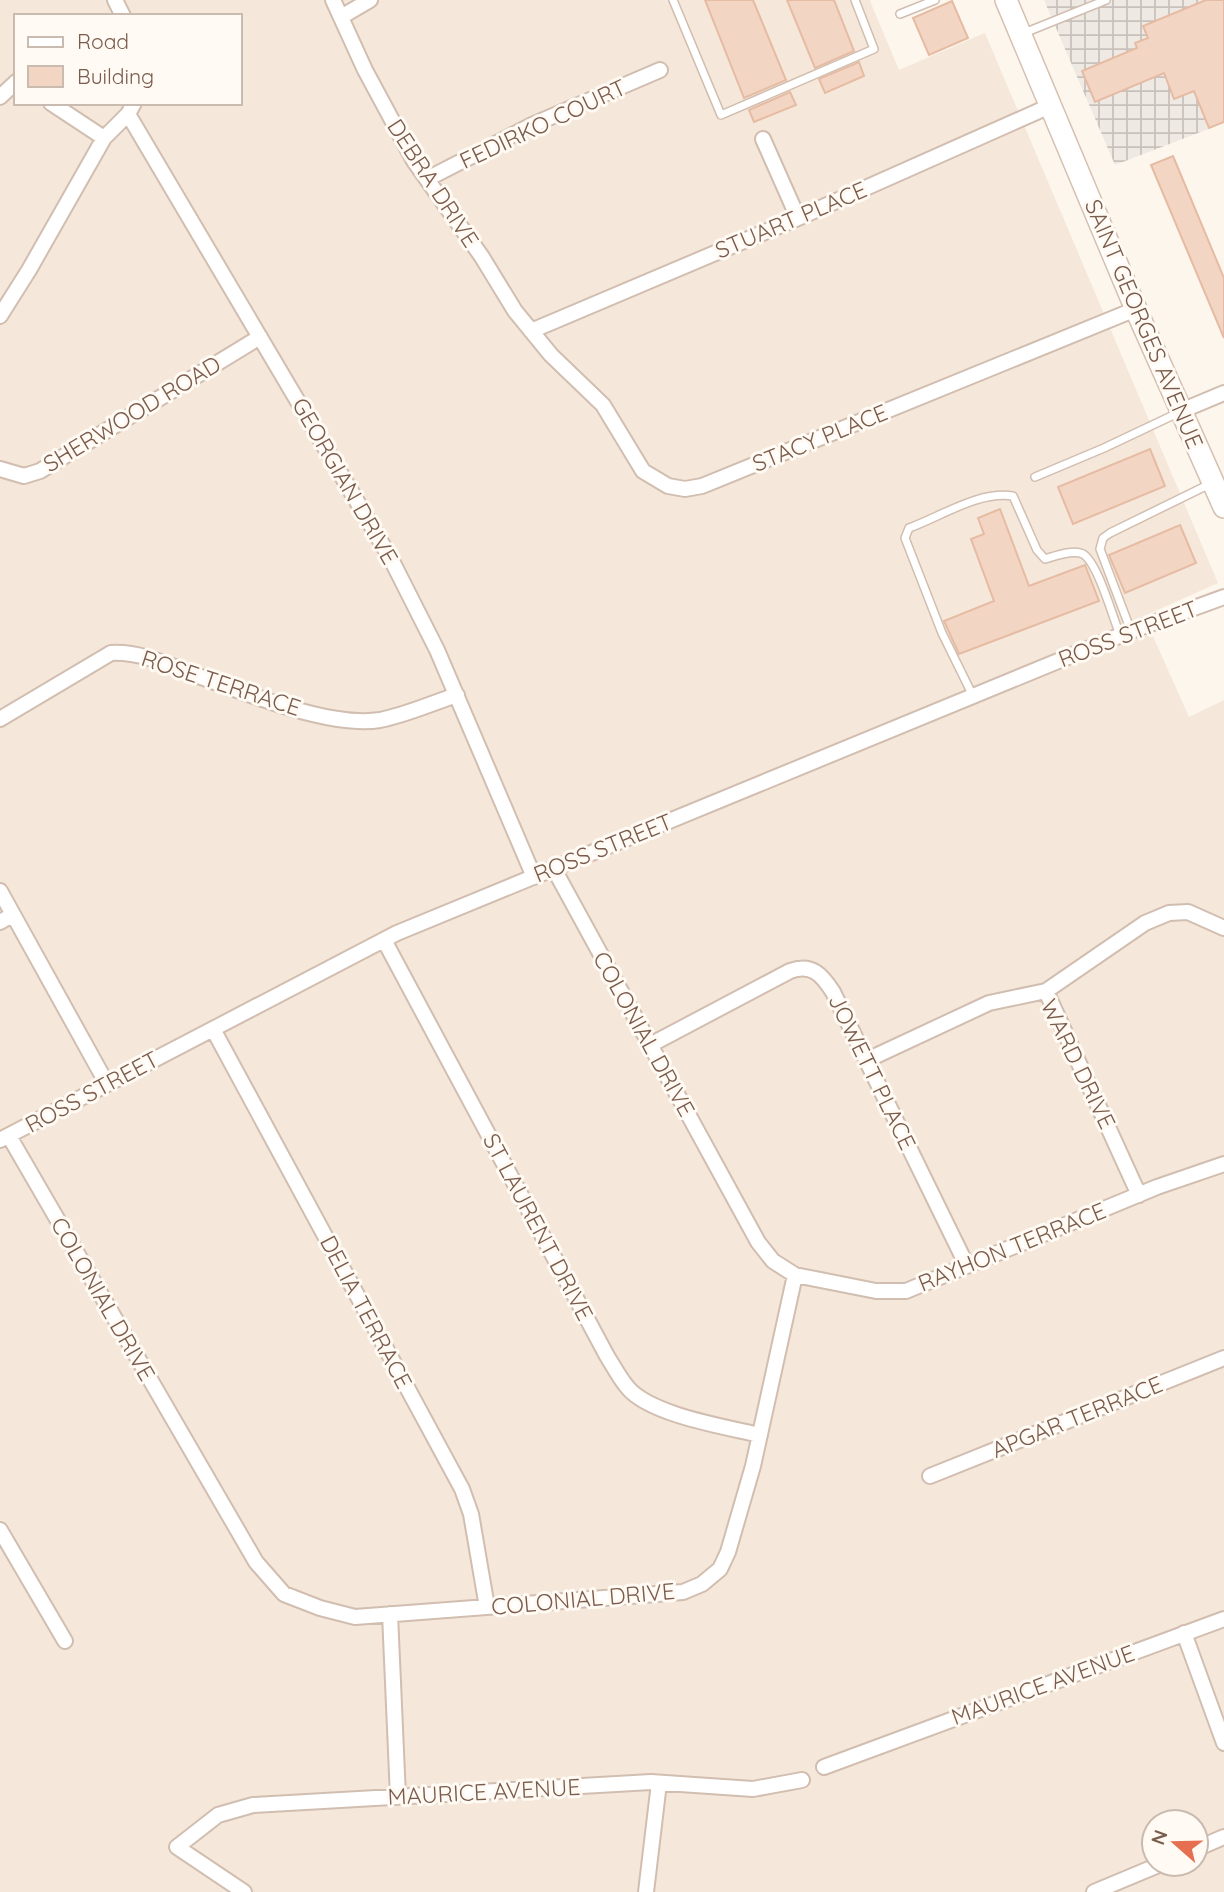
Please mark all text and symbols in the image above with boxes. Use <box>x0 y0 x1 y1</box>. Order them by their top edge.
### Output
legend <box>14 14 242 105</box>
text: Road <box>77 28 129 54</box>
text: Building <box>77 63 154 89</box>
street label: FEDIRKO COURT <box>455 72 631 175</box>
street label: DEBRA DRIVE <box>381 113 486 252</box>
street label: STUART PLACE <box>711 175 871 265</box>
street label: SAINT GEORGES AVENUE <box>1079 195 1210 453</box>
street label: SHERWOOD ROAD <box>38 349 226 478</box>
street label: GEORGIAN DRIVE <box>286 392 405 569</box>
street label: STACY PLACE <box>748 397 892 478</box>
street label: ROSS STREET <box>1054 594 1202 673</box>
street label: ROSE TERRACE <box>138 643 304 722</box>
street label: ROSS STREET <box>529 806 677 889</box>
street label: COLONIAL DRIVE <box>587 946 702 1121</box>
street label: JOWETT PLACE <box>822 989 923 1154</box>
street label: WARD DRIVE <box>1035 994 1122 1133</box>
street label: ROSS STREET <box>20 1044 164 1139</box>
street label: ST LAURENT DRIVE <box>477 1128 600 1325</box>
street label: RAYHON TERRACE <box>914 1196 1110 1297</box>
street label: COLONIAL DRIVE <box>45 1212 162 1386</box>
street label: DELIA TERRACE <box>314 1230 419 1393</box>
street label: APGAR TERRACE <box>987 1369 1167 1464</box>
street label: COLONIAL DRIVE <box>490 1576 676 1621</box>
street label: MAURICE AVENUE <box>947 1638 1138 1731</box>
street label: MAURICE AVENUE <box>387 1772 581 1811</box>
north arrow <box>1140 1808 1210 1878</box>
text: N <box>1145 1827 1173 1848</box>

